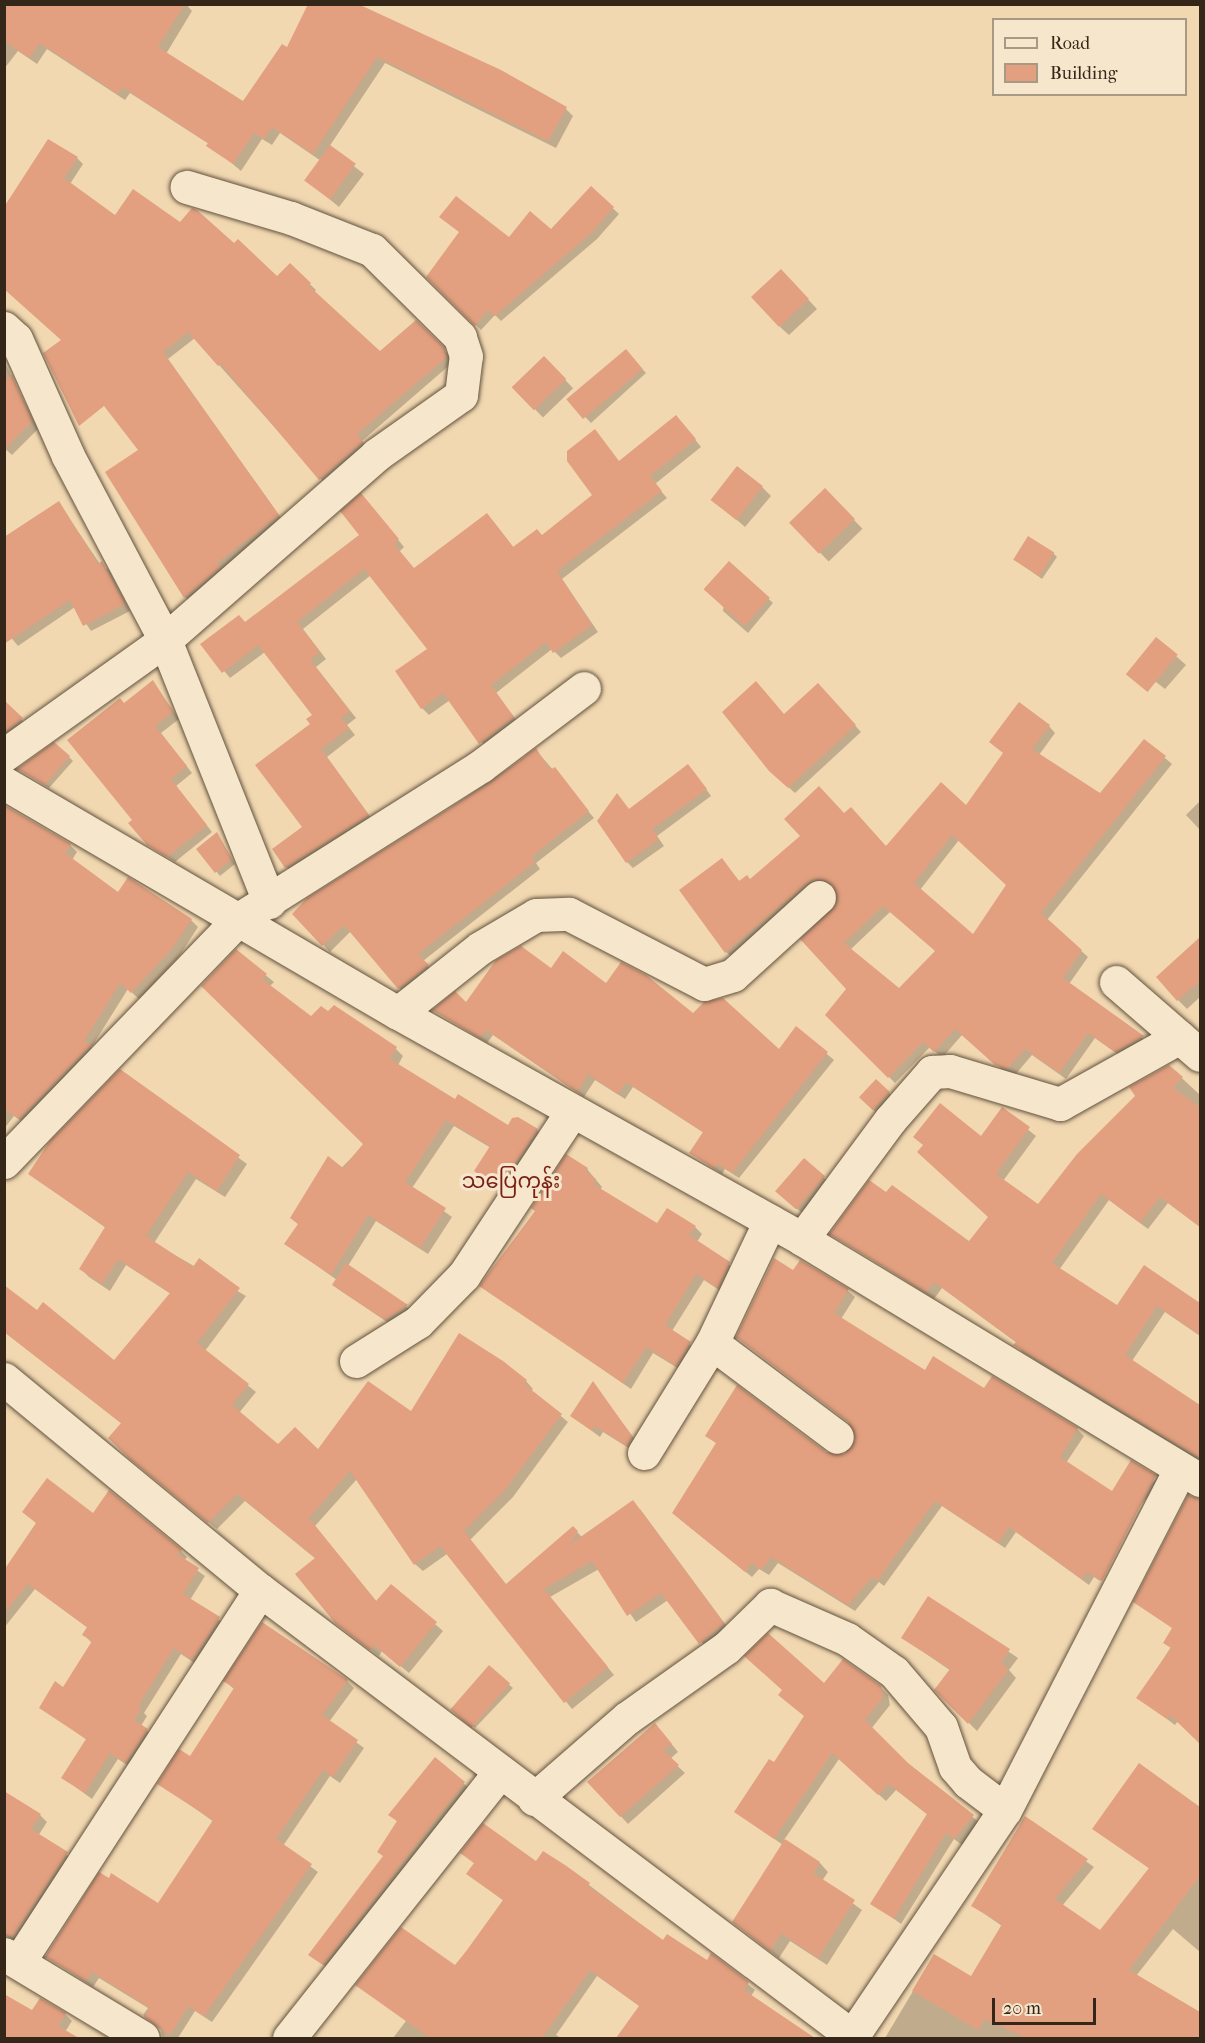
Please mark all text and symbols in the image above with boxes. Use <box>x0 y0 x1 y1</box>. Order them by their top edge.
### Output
legend <box>992 18 1187 96</box>
text: Road <box>1050 33 1090 54</box>
text: Building <box>1050 63 1117 84</box>
district label: သပြေကုန်း <box>462 1168 560 1194</box>
scale bar <box>995 1986 1098 2024</box>
text: 20 m <box>1003 1998 1041 2019</box>

